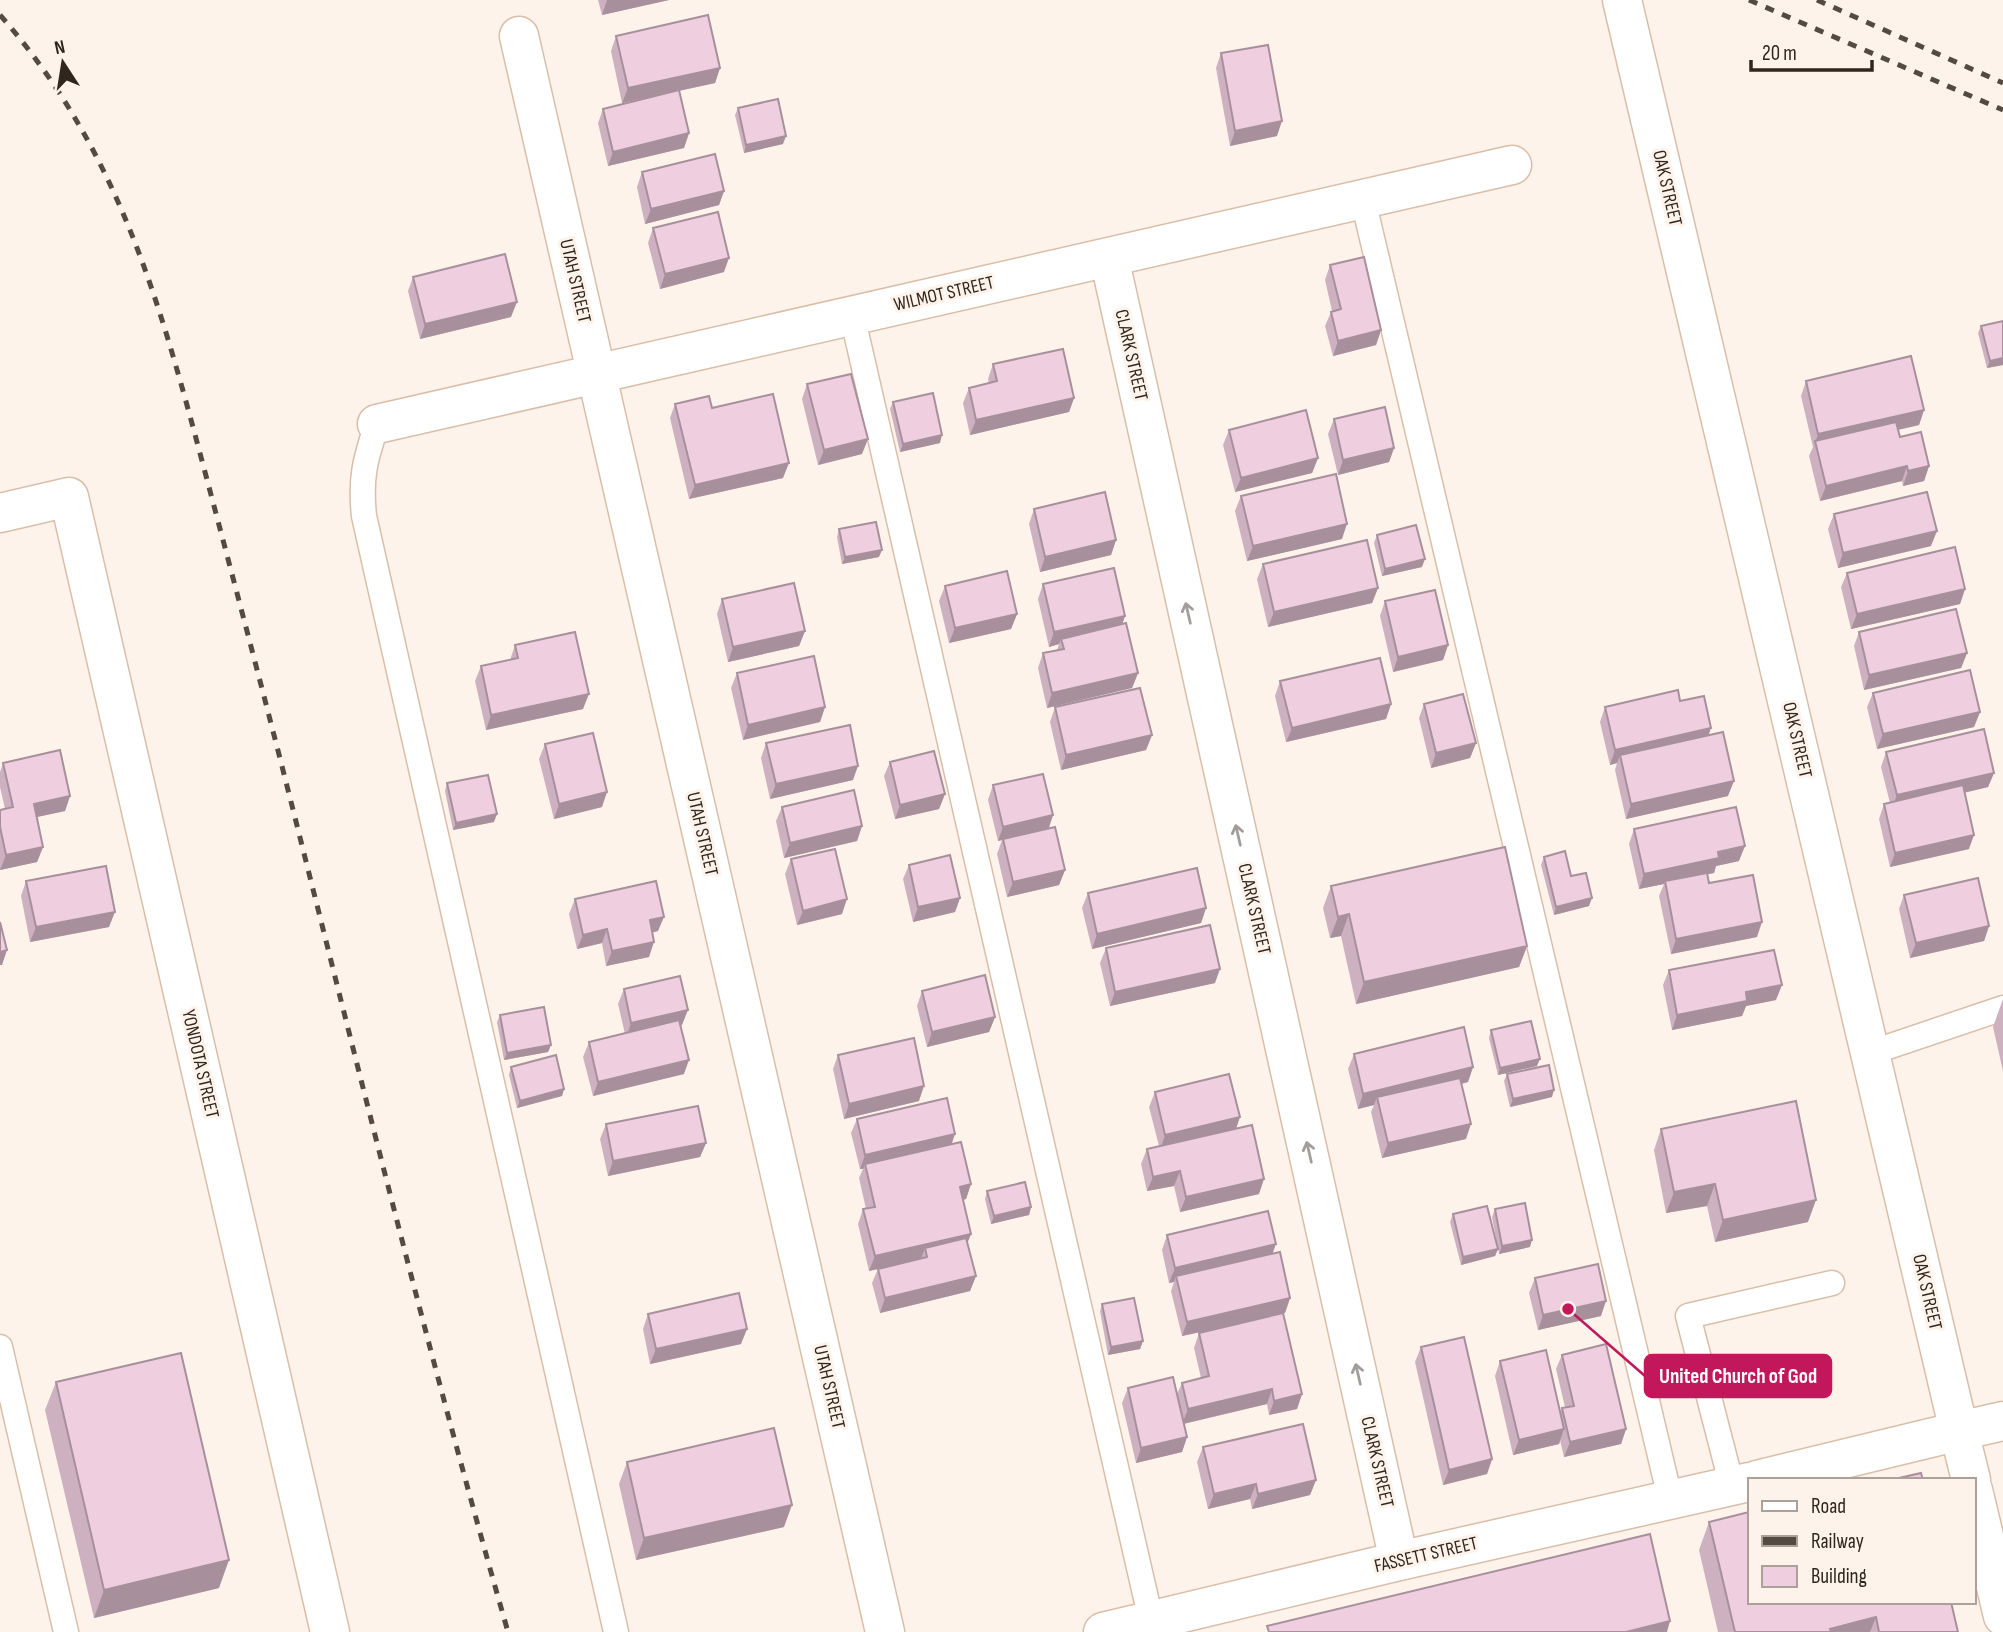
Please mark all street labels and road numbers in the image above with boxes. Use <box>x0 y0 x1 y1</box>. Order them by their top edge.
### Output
street label: OAK STREET <box>1647 148 1687 228</box>
street label: UTAH STREET <box>554 237 596 325</box>
street label: WILMOT STREET <box>892 271 997 317</box>
street label: CLARK STREET <box>1109 307 1153 403</box>
street label: OAK STREET <box>1777 700 1817 780</box>
street label: UTAH STREET <box>681 790 723 878</box>
street label: CLARK STREET <box>1232 861 1276 957</box>
street label: YONDOTA STREET <box>176 1007 224 1121</box>
street label: OAK STREET <box>1907 1252 1947 1332</box>
street label: UTAH STREET <box>808 1343 850 1431</box>
street label: CLARK STREET <box>1355 1414 1399 1510</box>
street label: FASSETT STREET <box>1372 1532 1480 1578</box>

